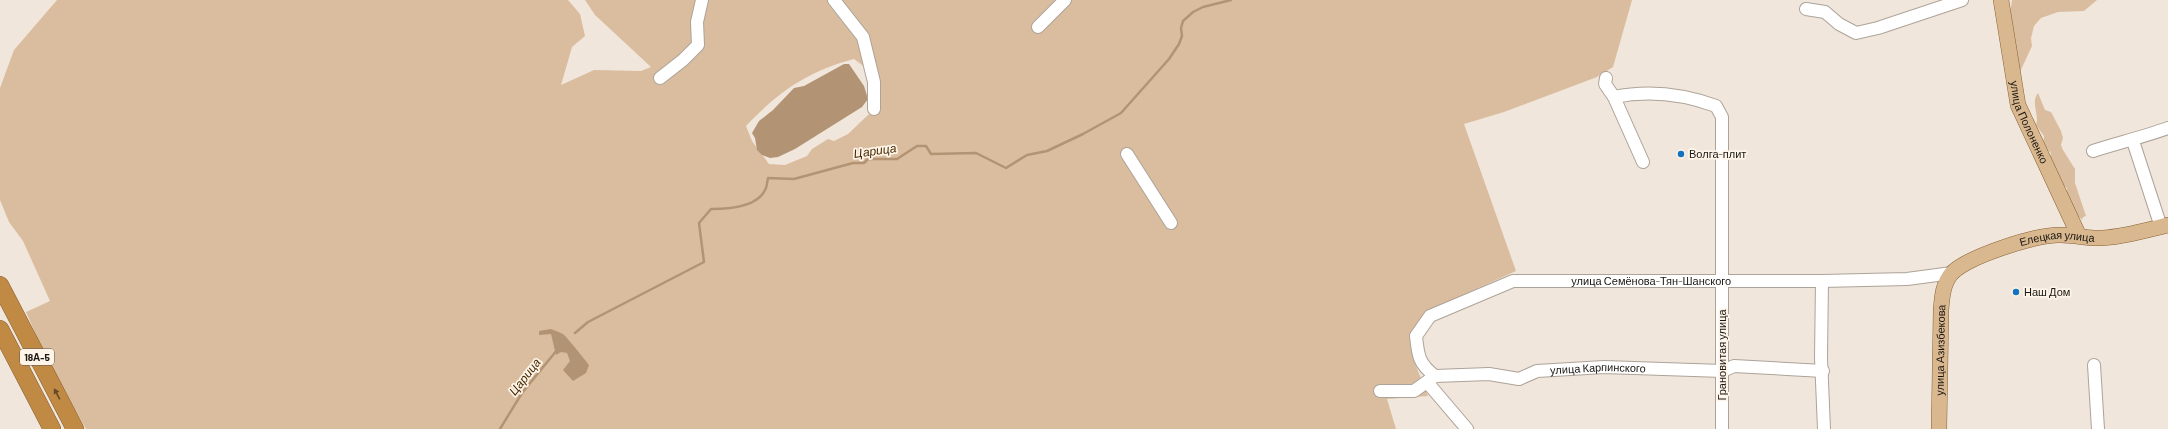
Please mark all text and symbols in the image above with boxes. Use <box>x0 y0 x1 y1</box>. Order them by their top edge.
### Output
street label: улица Полоненко <box>2008 80 2051 165</box>
water label: Царица <box>853 140 897 161</box>
place label: Волга-плит <box>1689 147 1746 160</box>
marker: Волга-плит <box>1676 149 1686 159</box>
street label: Елецкая улица <box>2018 228 2096 248</box>
street label: улица Семёнова-Тян-Шанского <box>1571 274 1731 287</box>
place label: Наш Дом <box>2024 285 2070 298</box>
marker: Наш Дом <box>2011 287 2021 297</box>
street label: улица Азизбекова <box>1933 303 1947 396</box>
street label: Грановитая улица <box>1715 309 1728 401</box>
road number: 18А-5 <box>20 349 54 365</box>
water label: Царица <box>506 355 544 398</box>
street label: улица Карпинского <box>1550 360 1646 376</box>
one-way arrow <box>54 389 60 400</box>

